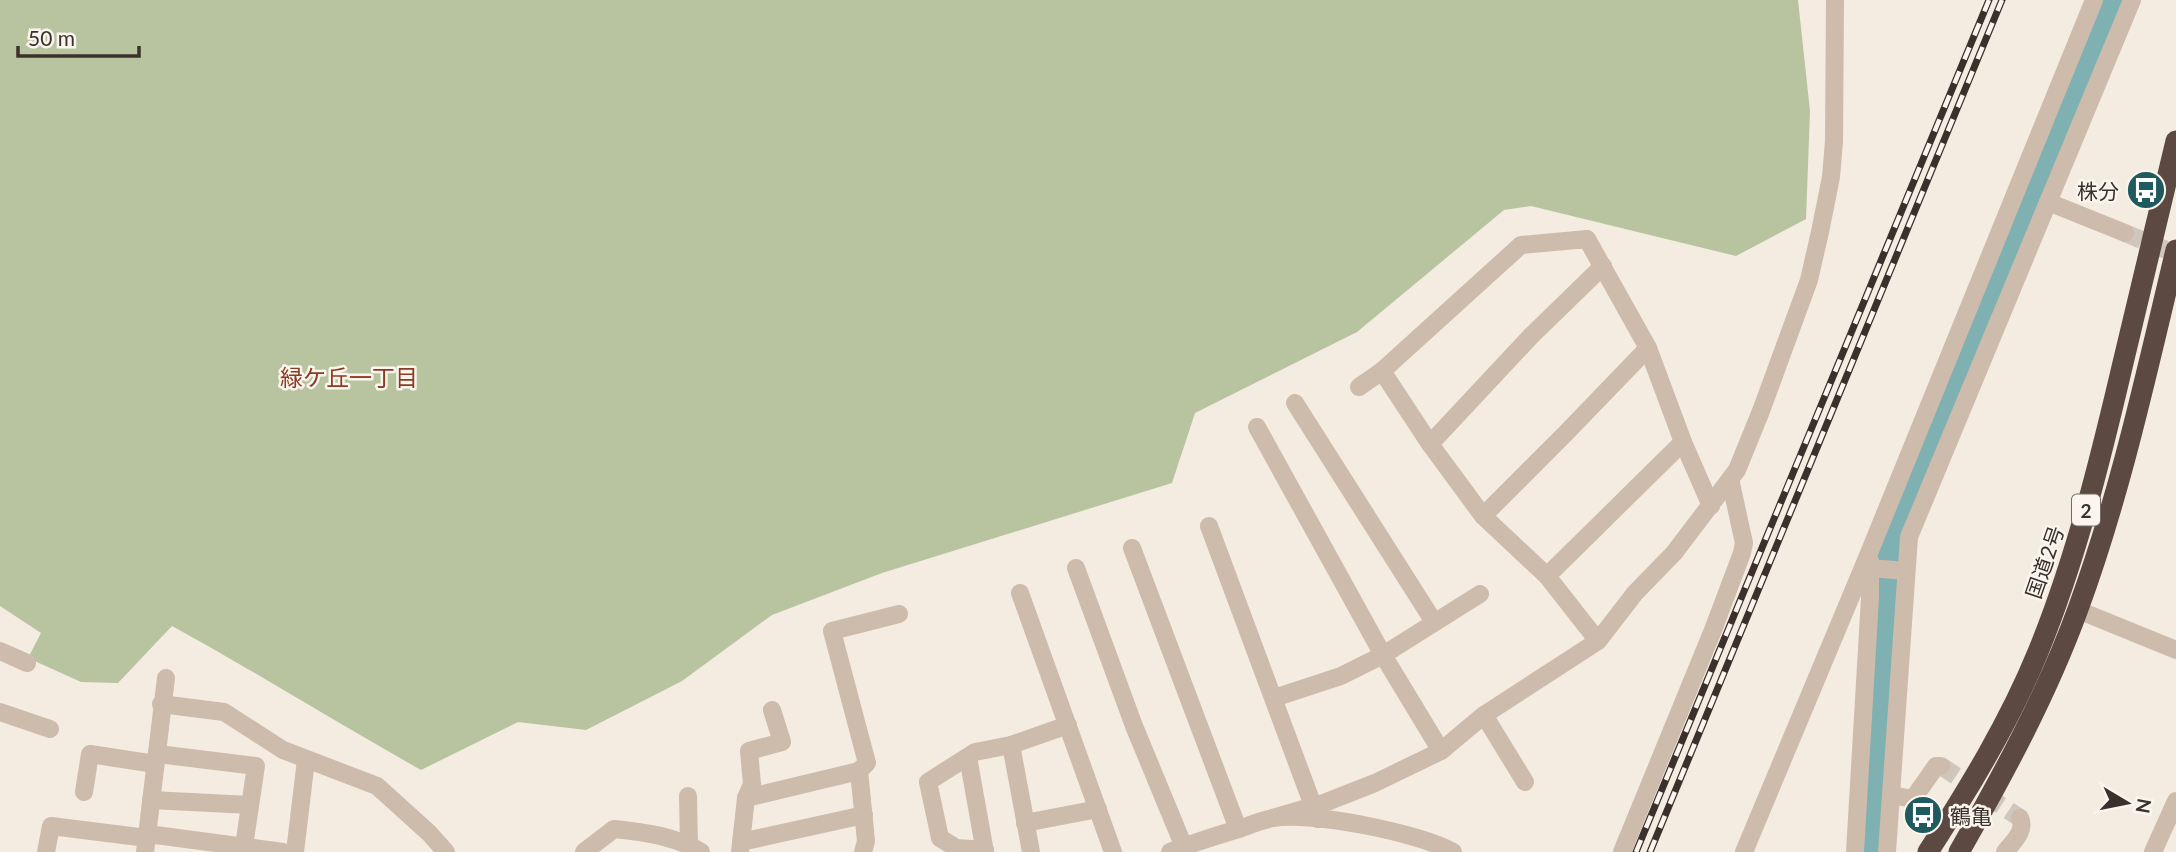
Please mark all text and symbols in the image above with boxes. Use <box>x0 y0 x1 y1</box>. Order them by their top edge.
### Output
scale bar <box>18 14 138 58</box>
text: 50 m <box>28 25 75 50</box>
bus stop icon: 株分 <box>2125 169 2167 211</box>
place label: 株分 <box>2077 178 2119 203</box>
district label: 緑ケ丘一丁目 <box>280 363 418 391</box>
road number: 2 <box>2072 495 2100 526</box>
street label: 国道2号 <box>2020 522 2068 602</box>
north arrow <box>2092 768 2162 838</box>
bus stop icon: 鶴亀 <box>1902 794 1944 836</box>
text: N <box>2132 797 2157 815</box>
place label: 鶴亀 <box>1950 803 1992 828</box>

